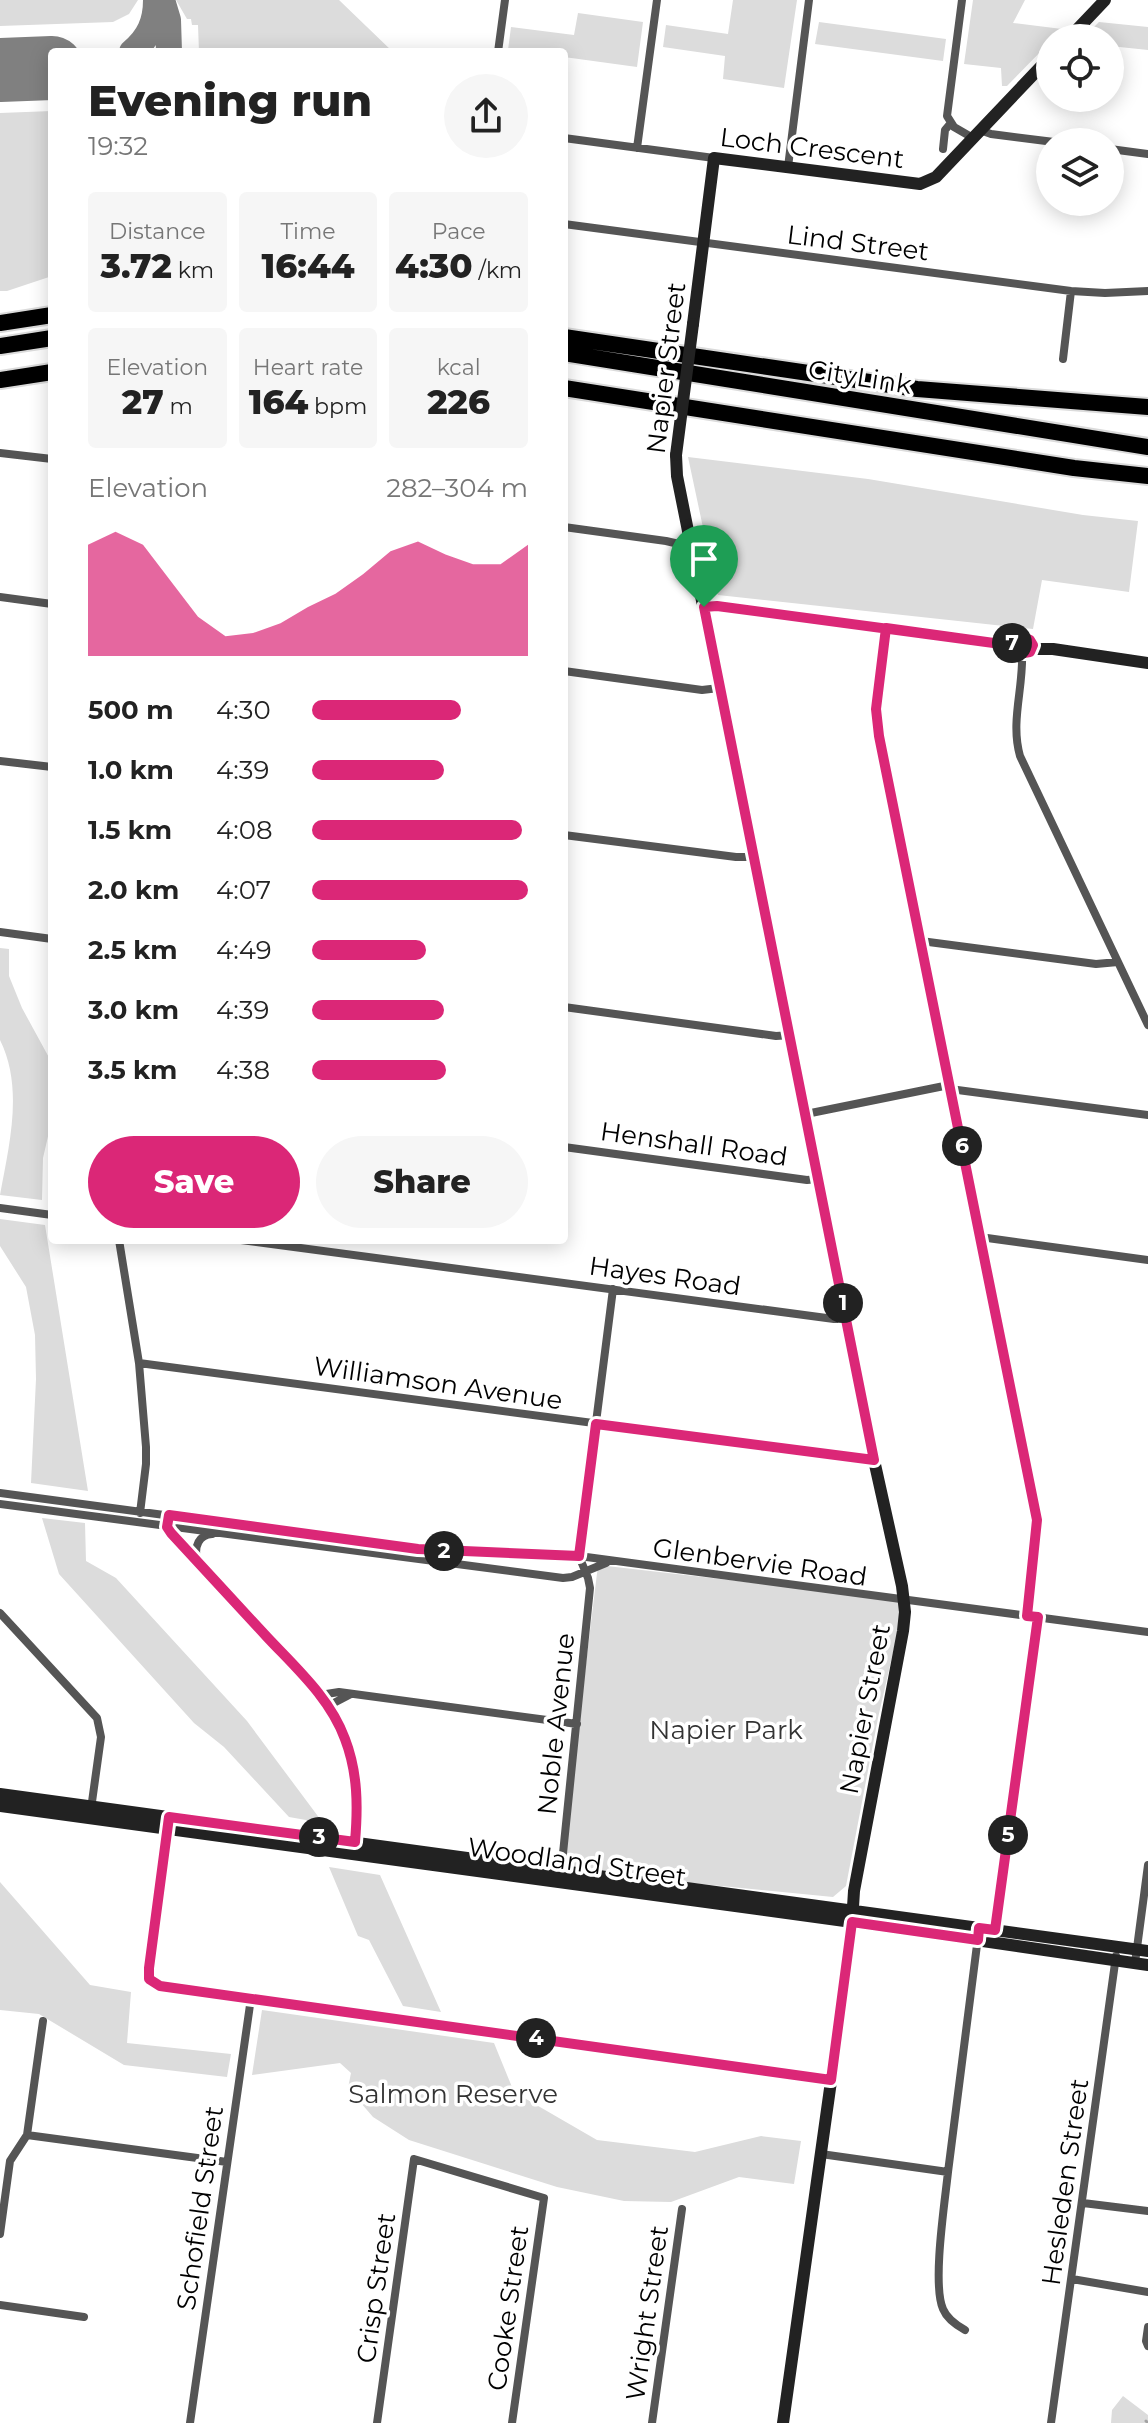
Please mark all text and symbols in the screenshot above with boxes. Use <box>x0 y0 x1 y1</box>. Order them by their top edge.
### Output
map controls <box>1036 24 1124 216</box>
button: locate <box>1036 24 1124 112</box>
text: Evening run <box>88 73 372 127</box>
button: share <box>444 74 528 158</box>
street label: Loch Crescent <box>718 121 906 175</box>
button: layers <box>1036 128 1124 216</box>
text: 19:32 <box>88 130 148 162</box>
text: Distance <box>109 218 206 245</box>
text: Time <box>280 218 336 245</box>
text: Pace <box>432 218 486 245</box>
street label: Lind Street <box>785 218 931 268</box>
text: 3.72 <box>101 245 172 287</box>
text: 16:44 <box>261 245 355 287</box>
text: 4:30 <box>395 245 473 287</box>
text: km <box>172 257 214 284</box>
text: /km <box>473 257 522 284</box>
street label: Napier Street <box>640 280 692 456</box>
street label: CityLink <box>806 353 914 401</box>
text: Elevation <box>106 354 208 381</box>
text: Heart rate <box>253 354 363 381</box>
text: kcal <box>437 354 481 381</box>
text: 27 <box>122 381 164 423</box>
text: 164 <box>249 381 308 423</box>
text: 226 <box>427 381 490 423</box>
text: m <box>164 393 193 420</box>
text: bpm <box>308 393 367 420</box>
text: Elevation <box>88 472 208 504</box>
text: 282–304 m <box>386 472 528 504</box>
pin <box>670 525 738 607</box>
icon: arrive <box>682 537 726 581</box>
pin: 7 <box>992 623 1032 663</box>
text: 7 <box>1005 629 1019 656</box>
text: 500 m <box>88 694 173 726</box>
text: 4:30 <box>216 694 271 726</box>
text: 1.0 km <box>88 754 174 786</box>
text: 4:39 <box>216 754 269 786</box>
text: 1.5 km <box>88 814 172 846</box>
text: 4:08 <box>216 814 273 846</box>
text: 2.0 km <box>88 874 179 906</box>
text: 4:07 <box>216 874 271 906</box>
text: 2.5 km <box>88 934 177 966</box>
text: 4:49 <box>216 934 272 966</box>
text: 3.0 km <box>88 994 179 1026</box>
text: 4:39 <box>216 994 269 1026</box>
text: 3.5 km <box>88 1054 177 1086</box>
text: 4:38 <box>216 1054 270 1086</box>
street label: Henshall Road <box>598 1115 790 1173</box>
pin: 6 <box>942 1126 982 1166</box>
text: 6 <box>955 1132 969 1159</box>
button: Save <box>88 1136 300 1228</box>
button: Share <box>316 1136 528 1228</box>
street label: Hayes Road <box>587 1250 743 1302</box>
pin: 1 <box>823 1283 863 1323</box>
text: 1 <box>839 1289 847 1316</box>
street label: Williamson Avenue <box>312 1350 564 1416</box>
pin: 2 <box>424 1531 464 1571</box>
street label: Glenbervie Road <box>651 1531 869 1593</box>
text: 2 <box>438 1537 450 1564</box>
street label: Napier Street <box>833 1621 897 1797</box>
street label: Noble Avenue <box>531 1631 581 1817</box>
park label: Napier Park <box>649 1714 803 1746</box>
pin: 5 <box>988 1815 1028 1855</box>
pin: 3 <box>299 1817 339 1857</box>
text: 5 <box>1001 1821 1015 1848</box>
text: 3 <box>312 1823 326 1850</box>
street label: Woodland Street <box>466 1831 688 1893</box>
pin: 4 <box>516 2018 556 2058</box>
text: 4 <box>528 2024 544 2051</box>
street label: Hesleden Street <box>1035 2077 1095 2287</box>
park label: Salmon Reserve <box>348 2078 558 2110</box>
street label: Schofield Street <box>170 2104 230 2312</box>
street label: Crisp Street <box>350 2211 402 2365</box>
street label: Cooke Street <box>481 2223 535 2393</box>
street label: Wright Street <box>619 2223 675 2403</box>

